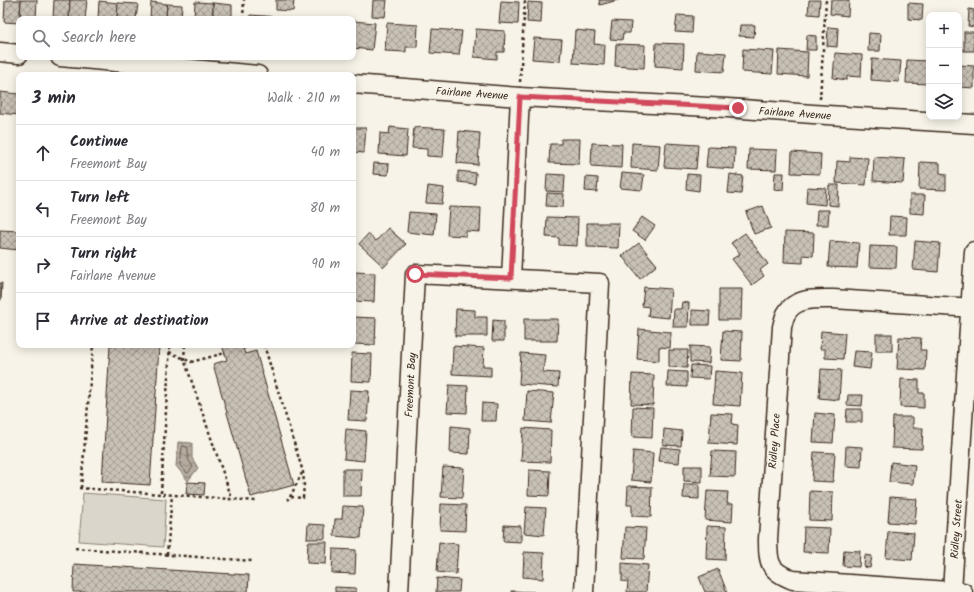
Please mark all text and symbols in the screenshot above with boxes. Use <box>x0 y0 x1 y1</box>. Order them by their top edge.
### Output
map controls <box>926 12 962 120</box>
button: + <box>926 12 962 48</box>
search box <box>16 16 356 60</box>
text: Search here <box>62 26 136 50</box>
icon: search <box>30 27 52 49</box>
button: − <box>926 48 962 84</box>
street label: Fairlane Avenue <box>435 82 509 106</box>
button: layers <box>926 84 962 120</box>
text: 3 min <box>32 85 76 112</box>
text: Walk · 210 m <box>267 88 340 109</box>
route end <box>729 99 747 117</box>
street label: Fairlane Avenue <box>758 102 832 126</box>
text: Continue <box>70 130 128 154</box>
icon: ahead <box>32 142 54 164</box>
text: 40 m <box>311 142 340 163</box>
text: Freemont Bay <box>70 154 147 175</box>
text: Turn left <box>70 186 130 210</box>
icon: left <box>32 198 54 220</box>
text: 80 m <box>310 198 340 219</box>
text: Freemont Bay <box>70 210 147 231</box>
text: Turn right <box>70 242 137 266</box>
icon: right <box>32 254 54 276</box>
text: 90 m <box>312 254 340 275</box>
route start <box>406 265 424 283</box>
text: Fairlane Avenue <box>70 266 156 287</box>
text: Arrive at destination <box>70 309 209 333</box>
icon: arrive <box>32 310 54 332</box>
street label: Freemont Bay <box>400 351 422 418</box>
street label: Ridley Place <box>764 413 786 469</box>
street label: Ridley Street <box>946 498 968 559</box>

